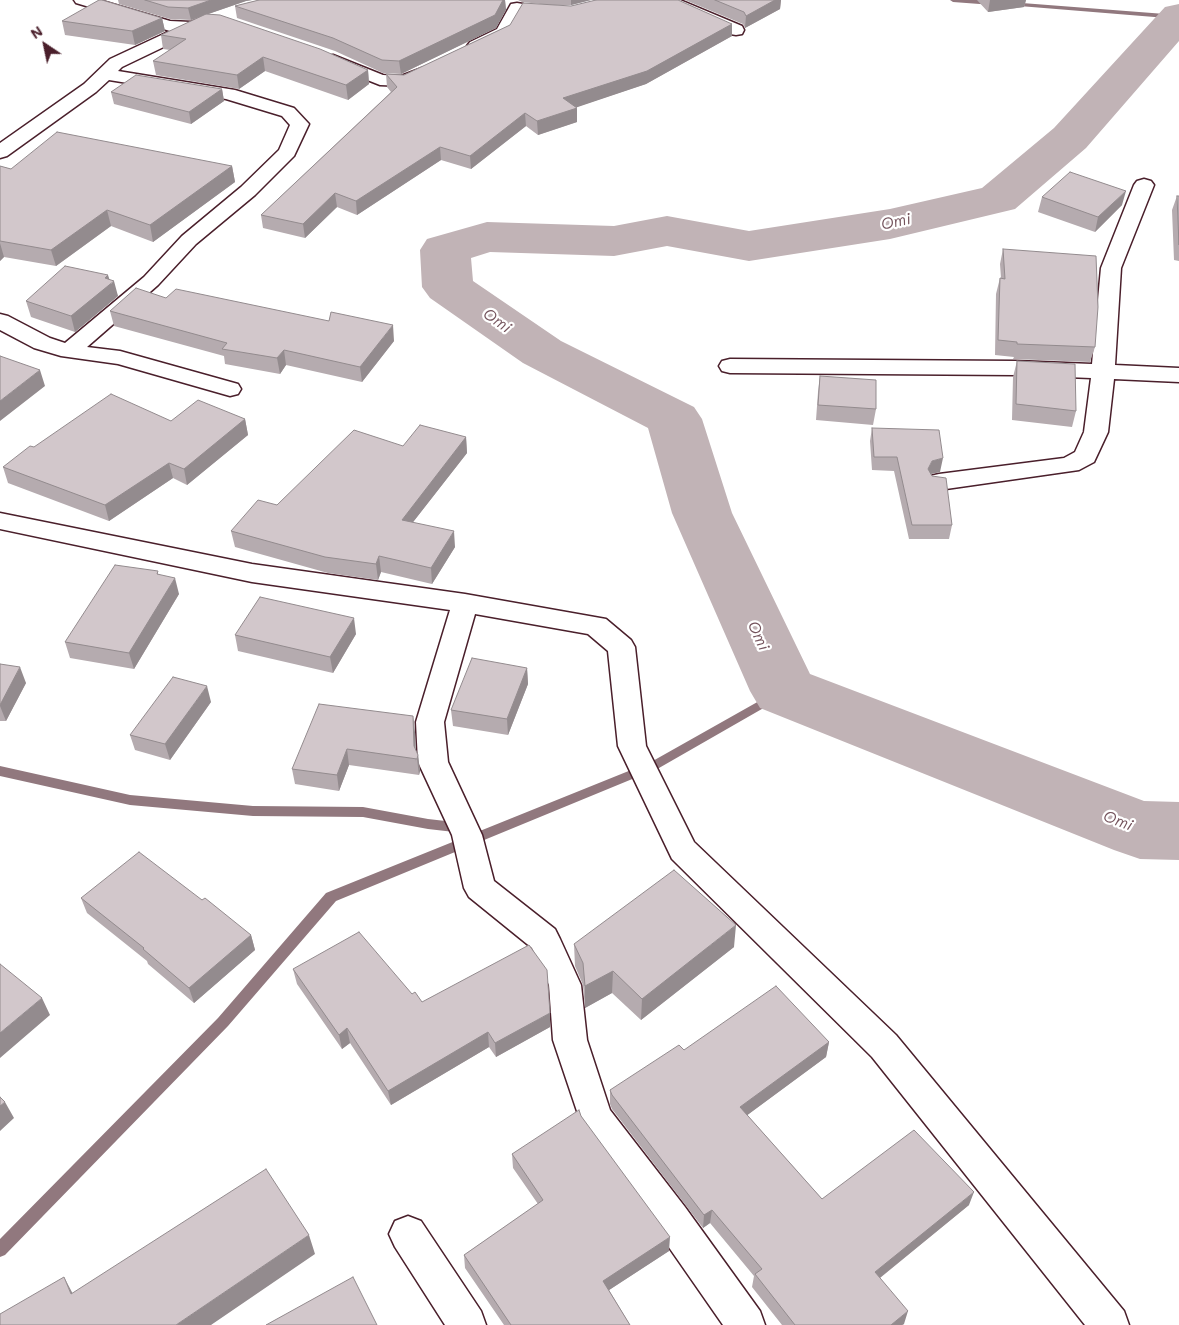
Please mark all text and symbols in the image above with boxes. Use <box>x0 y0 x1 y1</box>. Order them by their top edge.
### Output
north arrow <box>20 20 70 70</box>
text: N <box>27 21 46 43</box>
water label: Omi <box>879 209 913 235</box>
water label: Omi <box>479 304 515 338</box>
water label: Omi <box>743 618 773 654</box>
water label: Omi <box>1100 807 1136 835</box>

